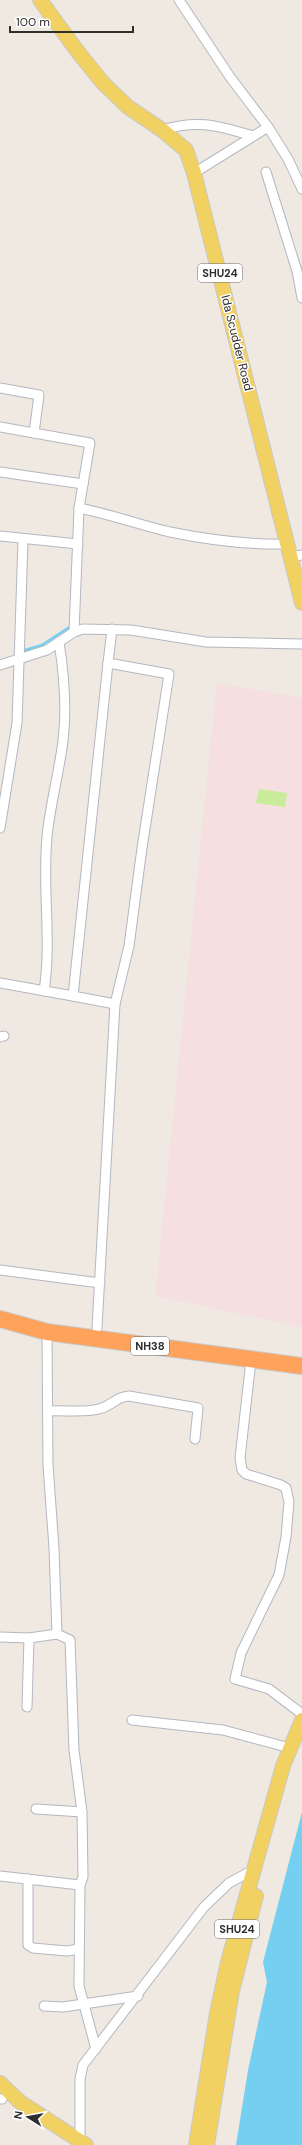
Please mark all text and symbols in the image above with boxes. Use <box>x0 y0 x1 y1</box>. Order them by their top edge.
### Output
scale bar <box>10 8 133 34</box>
text: 100 m <box>16 14 50 30</box>
road number: SHU24 <box>198 264 242 282</box>
street label: Ida Scudder Road <box>217 293 257 393</box>
road number: NH38 <box>131 1337 169 1355</box>
road number: SHU24 <box>215 1920 259 1938</box>
north arrow <box>8 2097 48 2137</box>
text: N <box>11 2110 26 2120</box>

